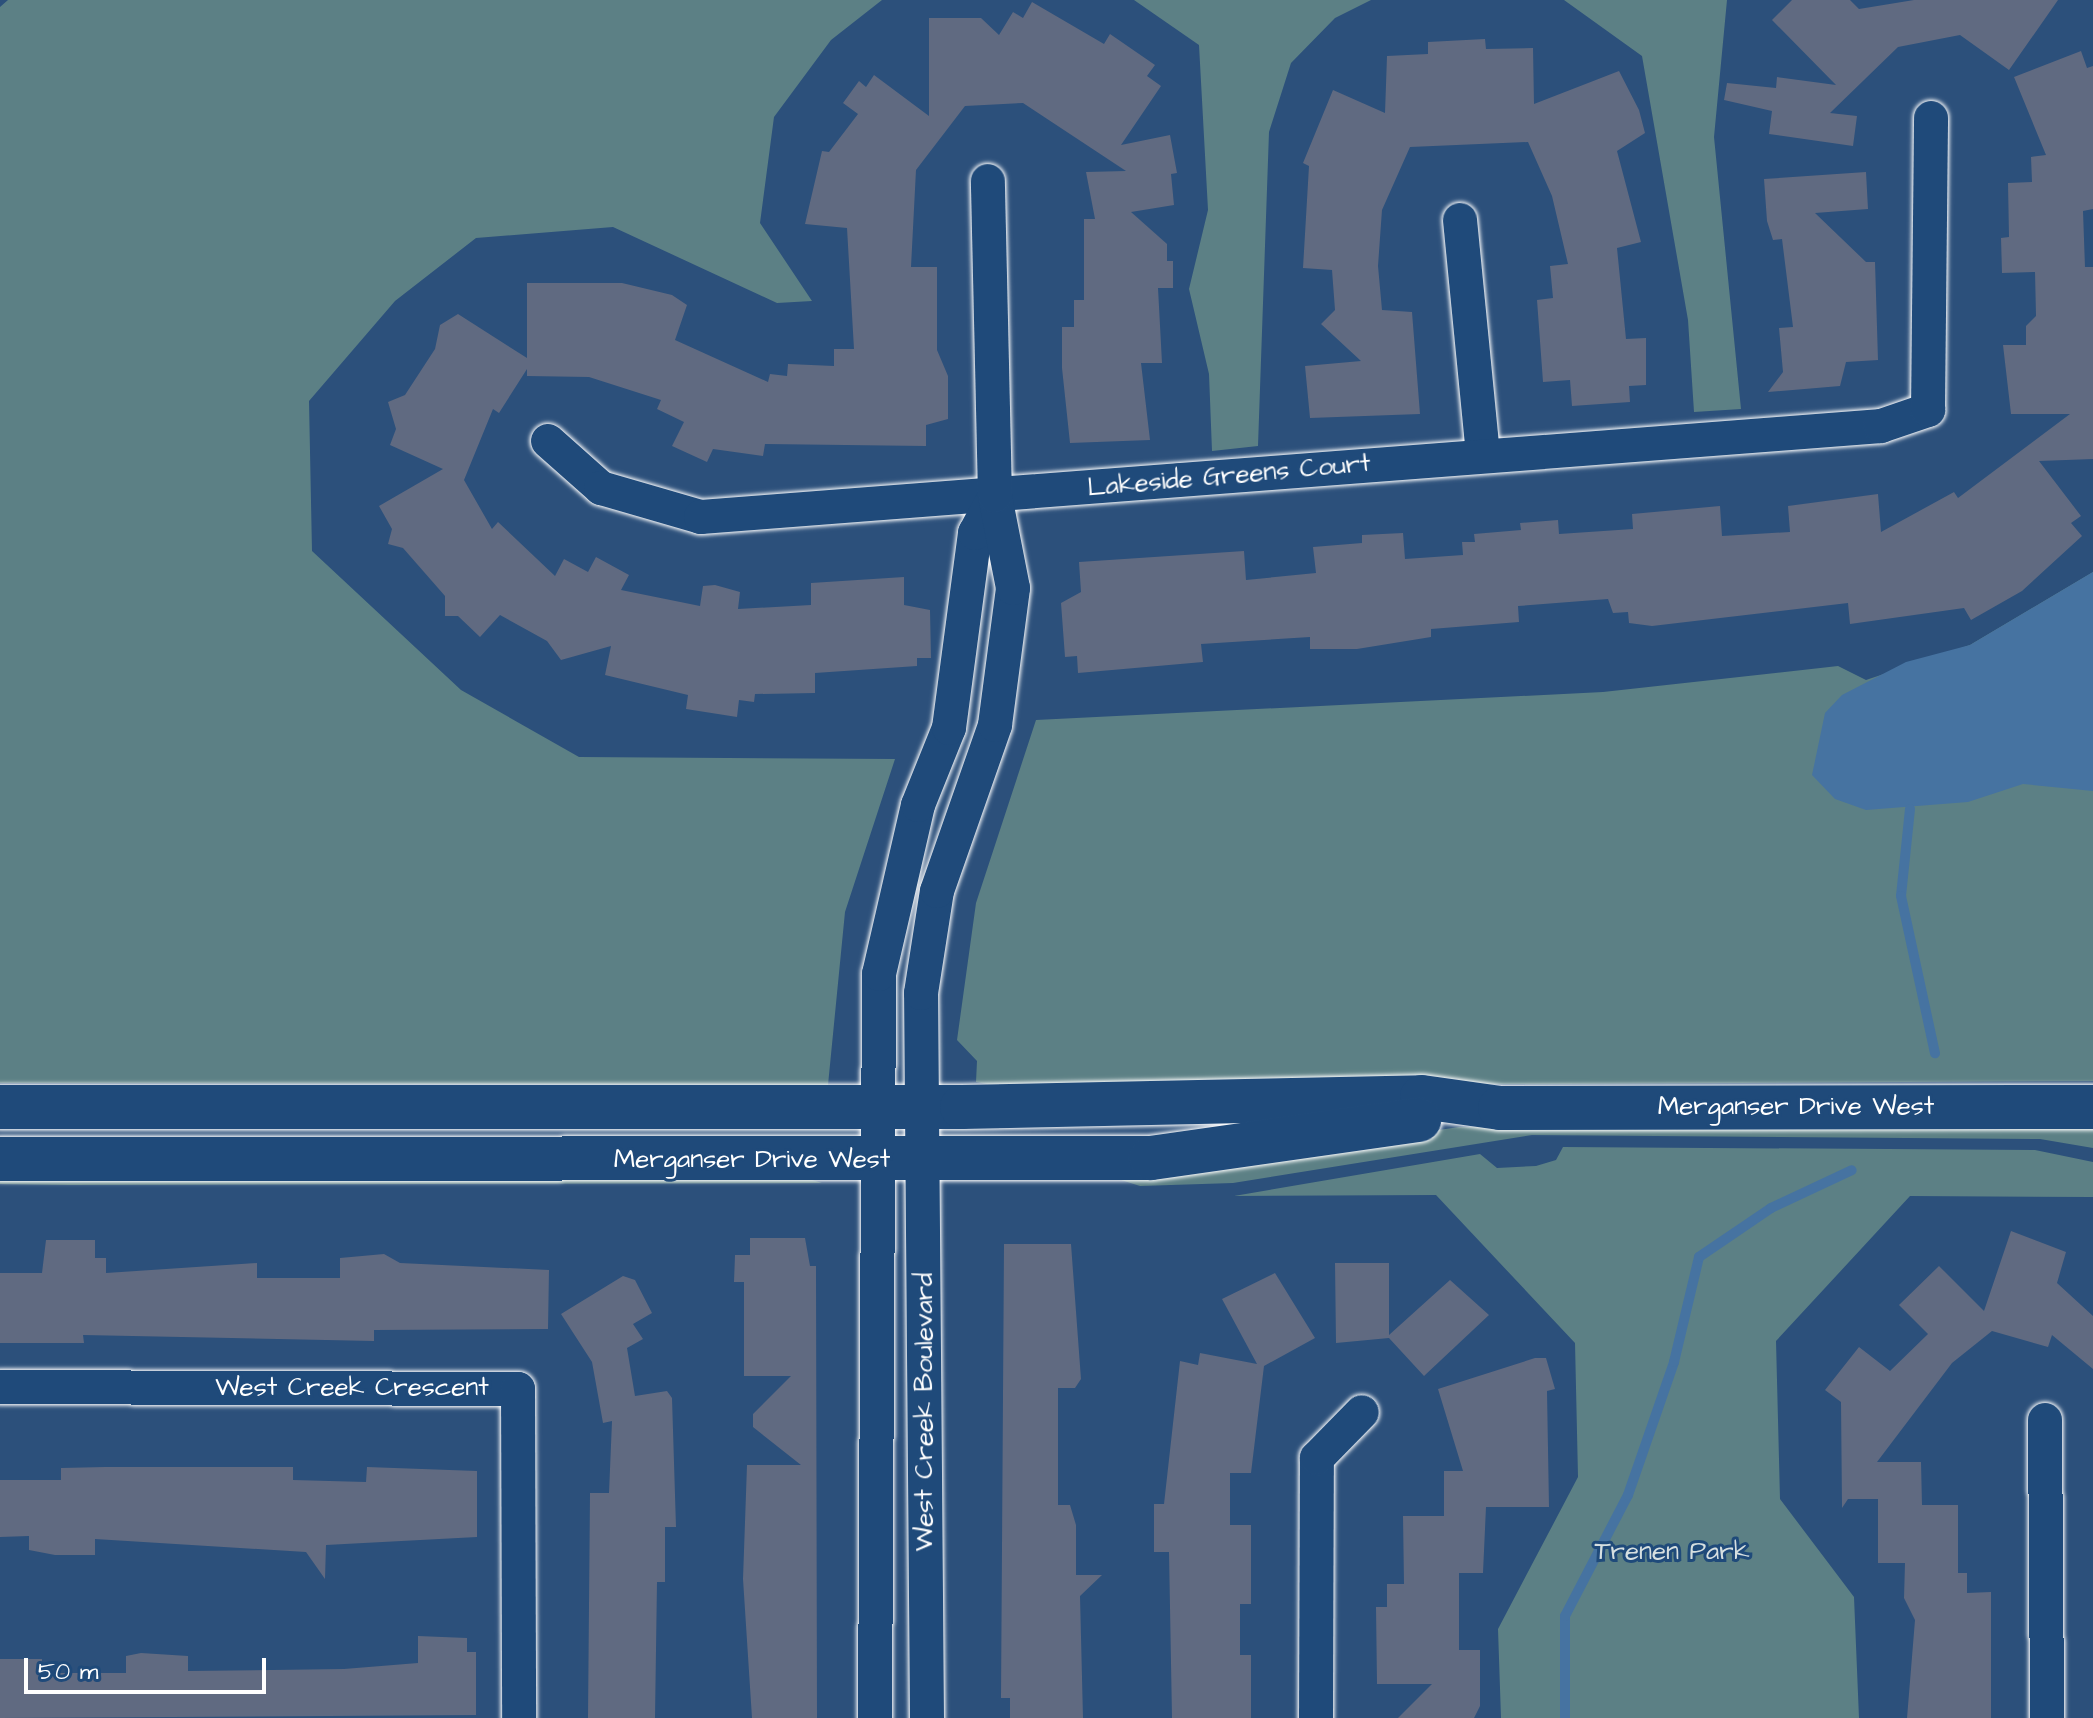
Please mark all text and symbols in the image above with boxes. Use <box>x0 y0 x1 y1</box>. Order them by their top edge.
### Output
street label: Lakeside Greens Court <box>1086 448 1372 504</box>
street label: Merganser Drive West <box>1658 1091 1934 1123</box>
street label: Merganser Drive West <box>614 1144 890 1176</box>
street label: West Creek Boulevard <box>909 1273 941 1551</box>
street label: West Creek Crescent <box>215 1372 489 1404</box>
park label: Trenen Park <box>1594 1536 1750 1568</box>
scale bar <box>28 1642 270 1692</box>
text: 50 m <box>38 1655 98 1689</box>

